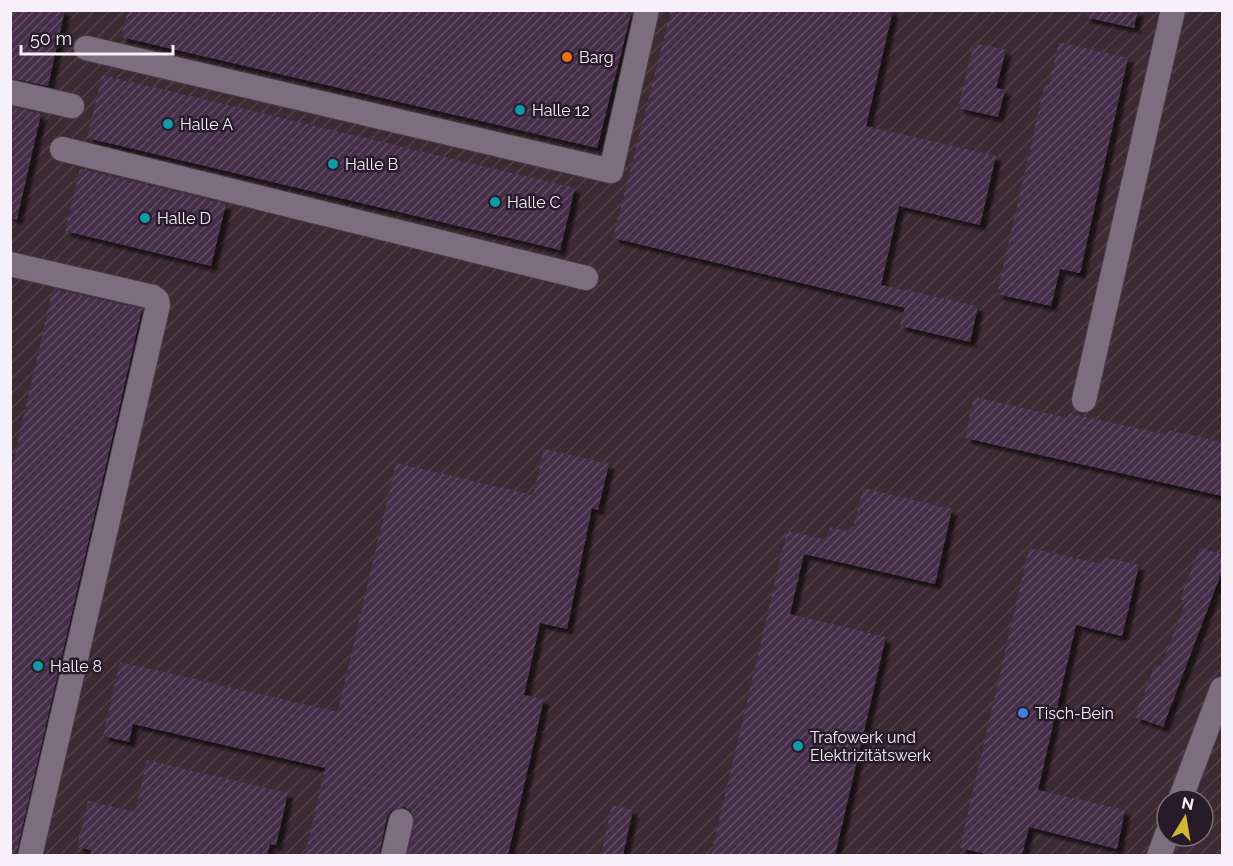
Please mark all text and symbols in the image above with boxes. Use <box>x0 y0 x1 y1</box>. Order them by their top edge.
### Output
scale bar <box>21 18 172 56</box>
text: 50 m <box>30 28 72 49</box>
place label: Barg <box>579 48 614 67</box>
marker: Barg <box>560 50 574 64</box>
place label: Halle 12 <box>532 101 590 120</box>
marker: Halle 12 <box>513 103 527 117</box>
place label: Halle A <box>180 115 233 134</box>
marker: Halle A <box>161 117 175 131</box>
place label: Halle B <box>345 155 398 174</box>
marker: Halle B <box>326 157 340 171</box>
place label: Halle C <box>507 193 561 212</box>
marker: Halle C <box>488 195 502 209</box>
place label: Halle D <box>157 209 211 228</box>
marker: Halle D <box>138 211 152 225</box>
place label: Halle 8 <box>50 657 102 676</box>
marker: Halle 8 <box>31 659 45 673</box>
place label: Tisch-Bein <box>1035 704 1114 723</box>
marker: Tisch-Bein <box>1016 706 1030 720</box>
place label: Trafowerk und Elektrizitätswerk <box>810 728 931 765</box>
marker: Trafowerk und Elektrizitätswerk <box>791 739 805 753</box>
north arrow <box>1155 788 1215 848</box>
text: N <box>1180 793 1196 814</box>

